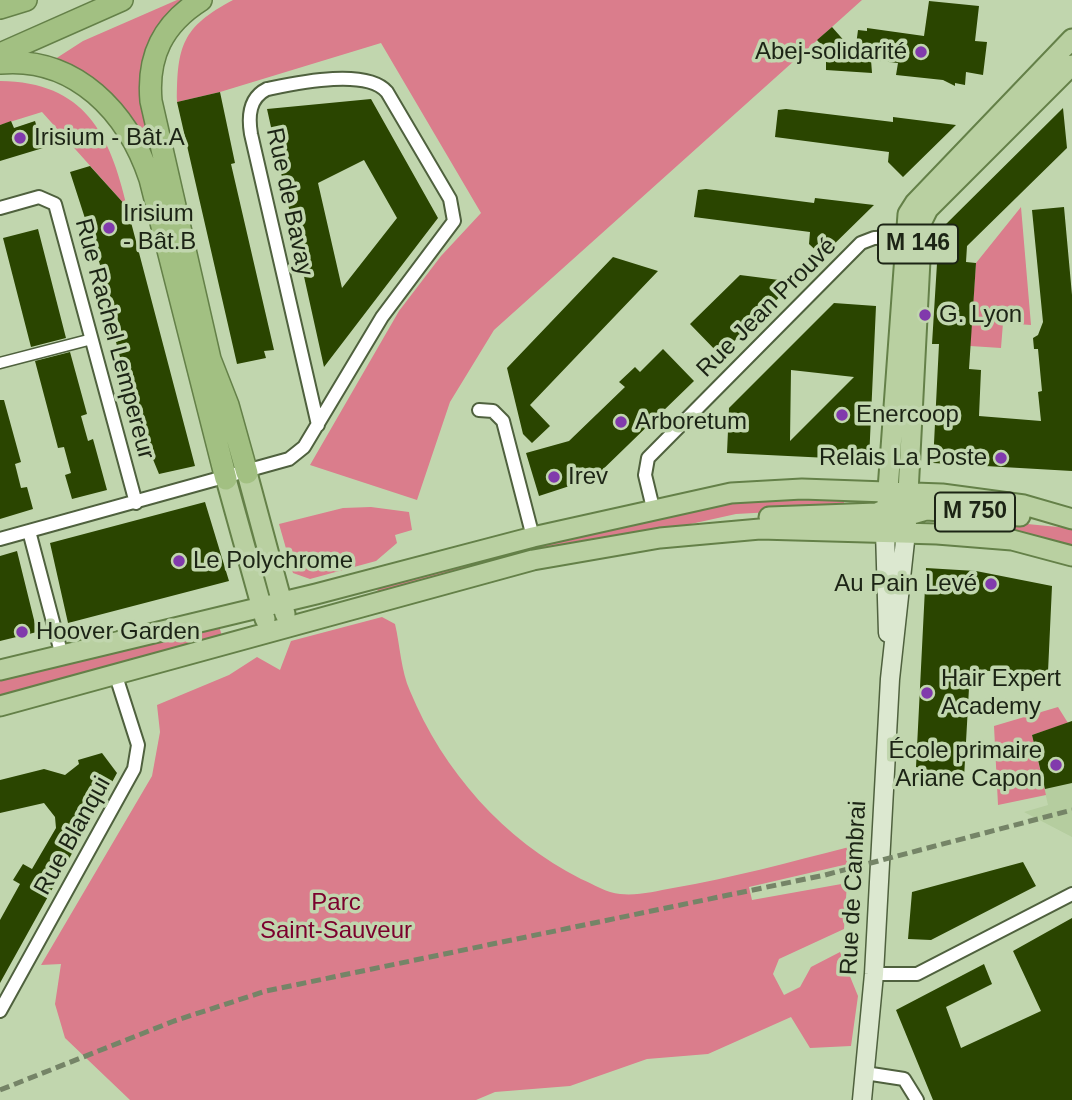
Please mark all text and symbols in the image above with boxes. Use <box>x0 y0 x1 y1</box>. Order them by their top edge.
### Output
place label: Abej-solidarité <box>755 38 907 66</box>
marker: Abej-solidarité <box>913 44 929 60</box>
place label: Irisium - Bât.A <box>34 124 185 152</box>
street label: Rue de Bavay <box>259 125 319 279</box>
marker: Irisium - Bât.A <box>12 130 28 146</box>
place label: Irisium - Bât.B <box>123 200 196 256</box>
street label: Rue Rachel Lempereur <box>68 215 160 463</box>
marker: Irisium - Bât.B <box>101 220 117 236</box>
road number: M 146 <box>878 224 958 264</box>
street label: Rue Jean Prouvé <box>691 232 843 384</box>
place label: G. Lyon <box>939 301 1022 329</box>
marker: G. Lyon <box>917 307 933 323</box>
place label: Enercoop <box>856 401 959 429</box>
marker: Enercoop <box>834 407 850 423</box>
place label: Arboretum <box>635 408 747 436</box>
marker: Arboretum <box>613 414 629 430</box>
place label: Relais La Poste <box>819 444 987 472</box>
marker: Relais La Poste <box>993 450 1009 466</box>
place label: Irev <box>568 463 608 491</box>
marker: Irev <box>546 469 562 485</box>
road number: M 750 <box>935 492 1015 532</box>
place label: Le Polychrome <box>193 547 353 575</box>
marker: Le Polychrome <box>171 553 187 569</box>
place label: Au Pain Levé <box>834 570 977 598</box>
marker: Au Pain Levé <box>983 576 999 592</box>
place label: Hoover Garden <box>36 618 200 646</box>
marker: Hoover Garden <box>14 624 30 640</box>
place label: Hair Expert Academy <box>941 665 1061 721</box>
marker: Hair Expert Academy <box>919 685 935 701</box>
place label: École primaire Ariane Capon <box>889 737 1042 793</box>
marker: École primaire Ariane Capon <box>1048 757 1064 773</box>
street label: Rue Blanqui <box>29 772 117 900</box>
street label: Rue de Cambrai <box>835 800 873 976</box>
park label: Parc Saint-Sauveur <box>260 889 412 945</box>

